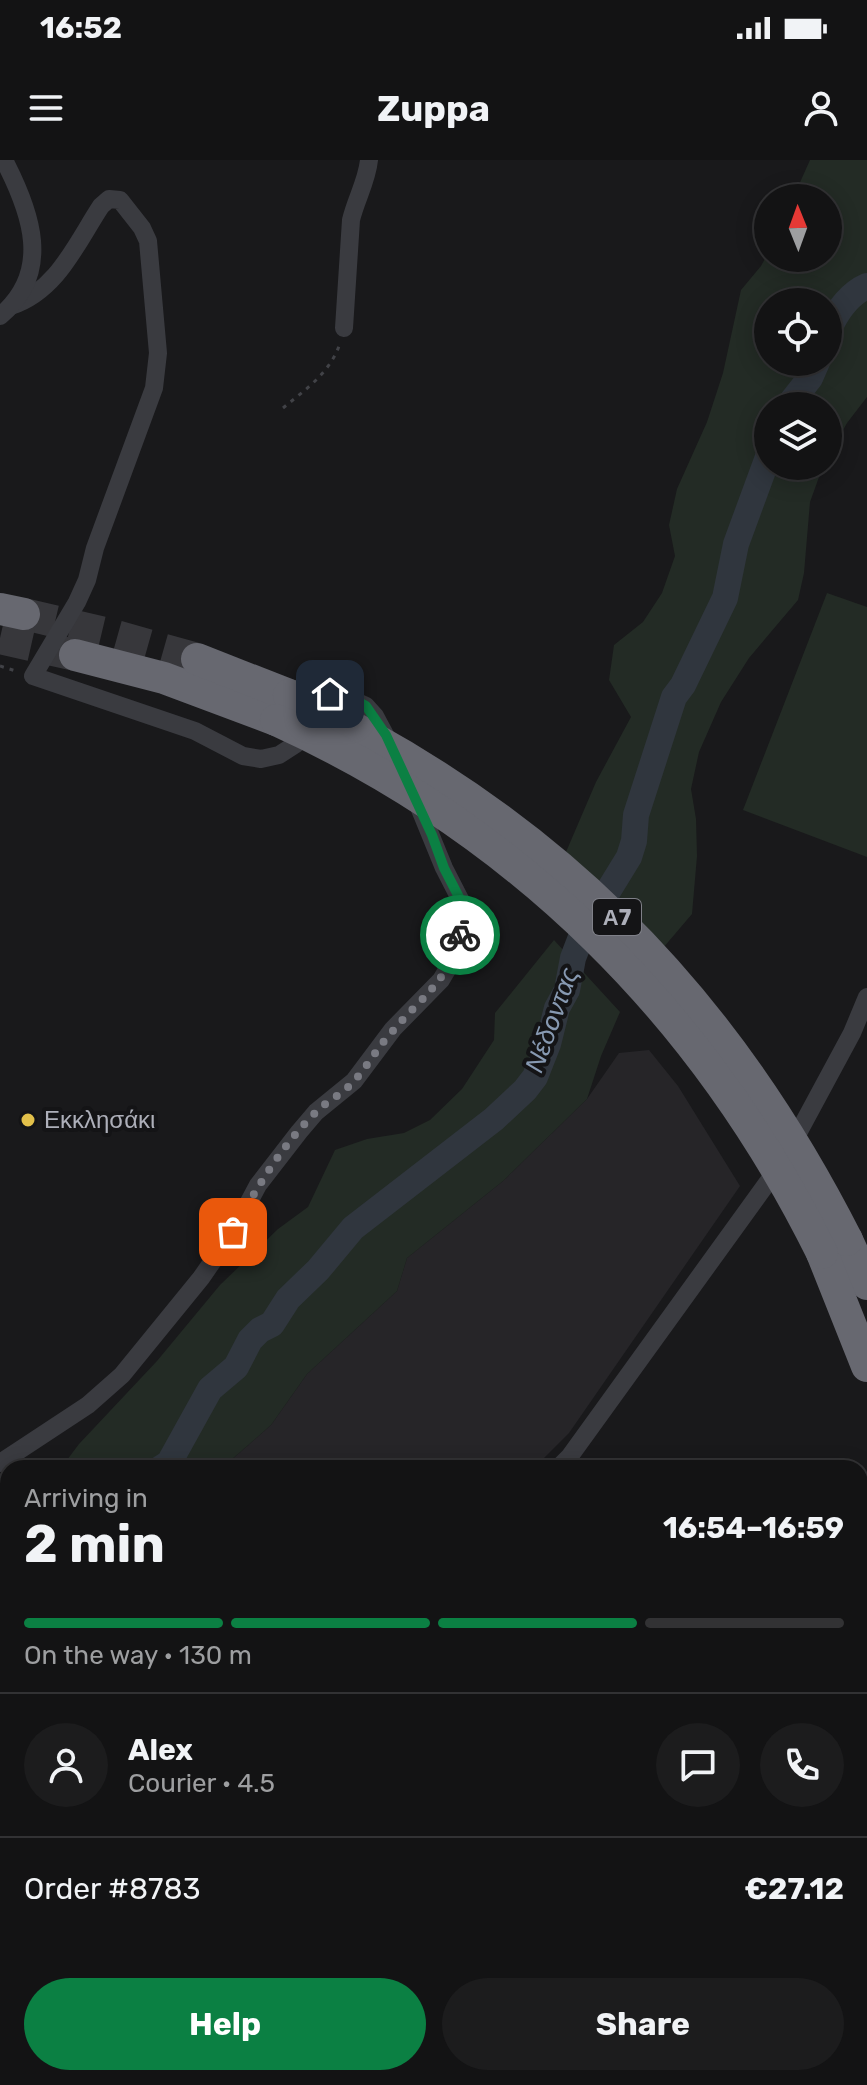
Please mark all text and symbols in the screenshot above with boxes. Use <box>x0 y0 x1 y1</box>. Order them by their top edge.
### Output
text: 16:52 <box>40 10 122 46</box>
icon: menu <box>24 86 68 130</box>
icon: person <box>799 86 843 130</box>
text: Zuppa <box>377 87 490 130</box>
north arrow <box>754 184 842 272</box>
map controls <box>754 184 842 480</box>
button: locate <box>754 288 842 376</box>
button: layers <box>754 392 842 480</box>
pin <box>296 660 364 728</box>
icon: home <box>308 672 352 716</box>
courier <box>420 895 500 975</box>
road number: Α7 <box>593 899 641 935</box>
icon: bike <box>438 913 482 957</box>
water label: Νέδoντας <box>519 963 585 1077</box>
place label: Εκκλησάκι <box>44 1106 155 1134</box>
marker: Εκκλησάκι <box>19 1111 37 1129</box>
pin <box>199 1198 267 1266</box>
icon: bag <box>211 1210 255 1254</box>
text: Arriving in <box>24 1483 148 1514</box>
text: 16:54–16:59 <box>663 1510 844 1546</box>
text: 2 min <box>24 1513 165 1575</box>
text: On the way · 130 m <box>24 1640 252 1671</box>
button: person <box>24 1723 108 1807</box>
button: chat <box>656 1723 740 1807</box>
button: phone <box>760 1723 844 1807</box>
text: Alex <box>128 1732 193 1768</box>
text: Courier · 4.5 <box>128 1768 275 1799</box>
text: Order #8783 <box>24 1871 201 1907</box>
text: €27.12 <box>744 1871 844 1907</box>
button: Help <box>24 1978 426 2070</box>
button: Share <box>442 1978 844 2070</box>

